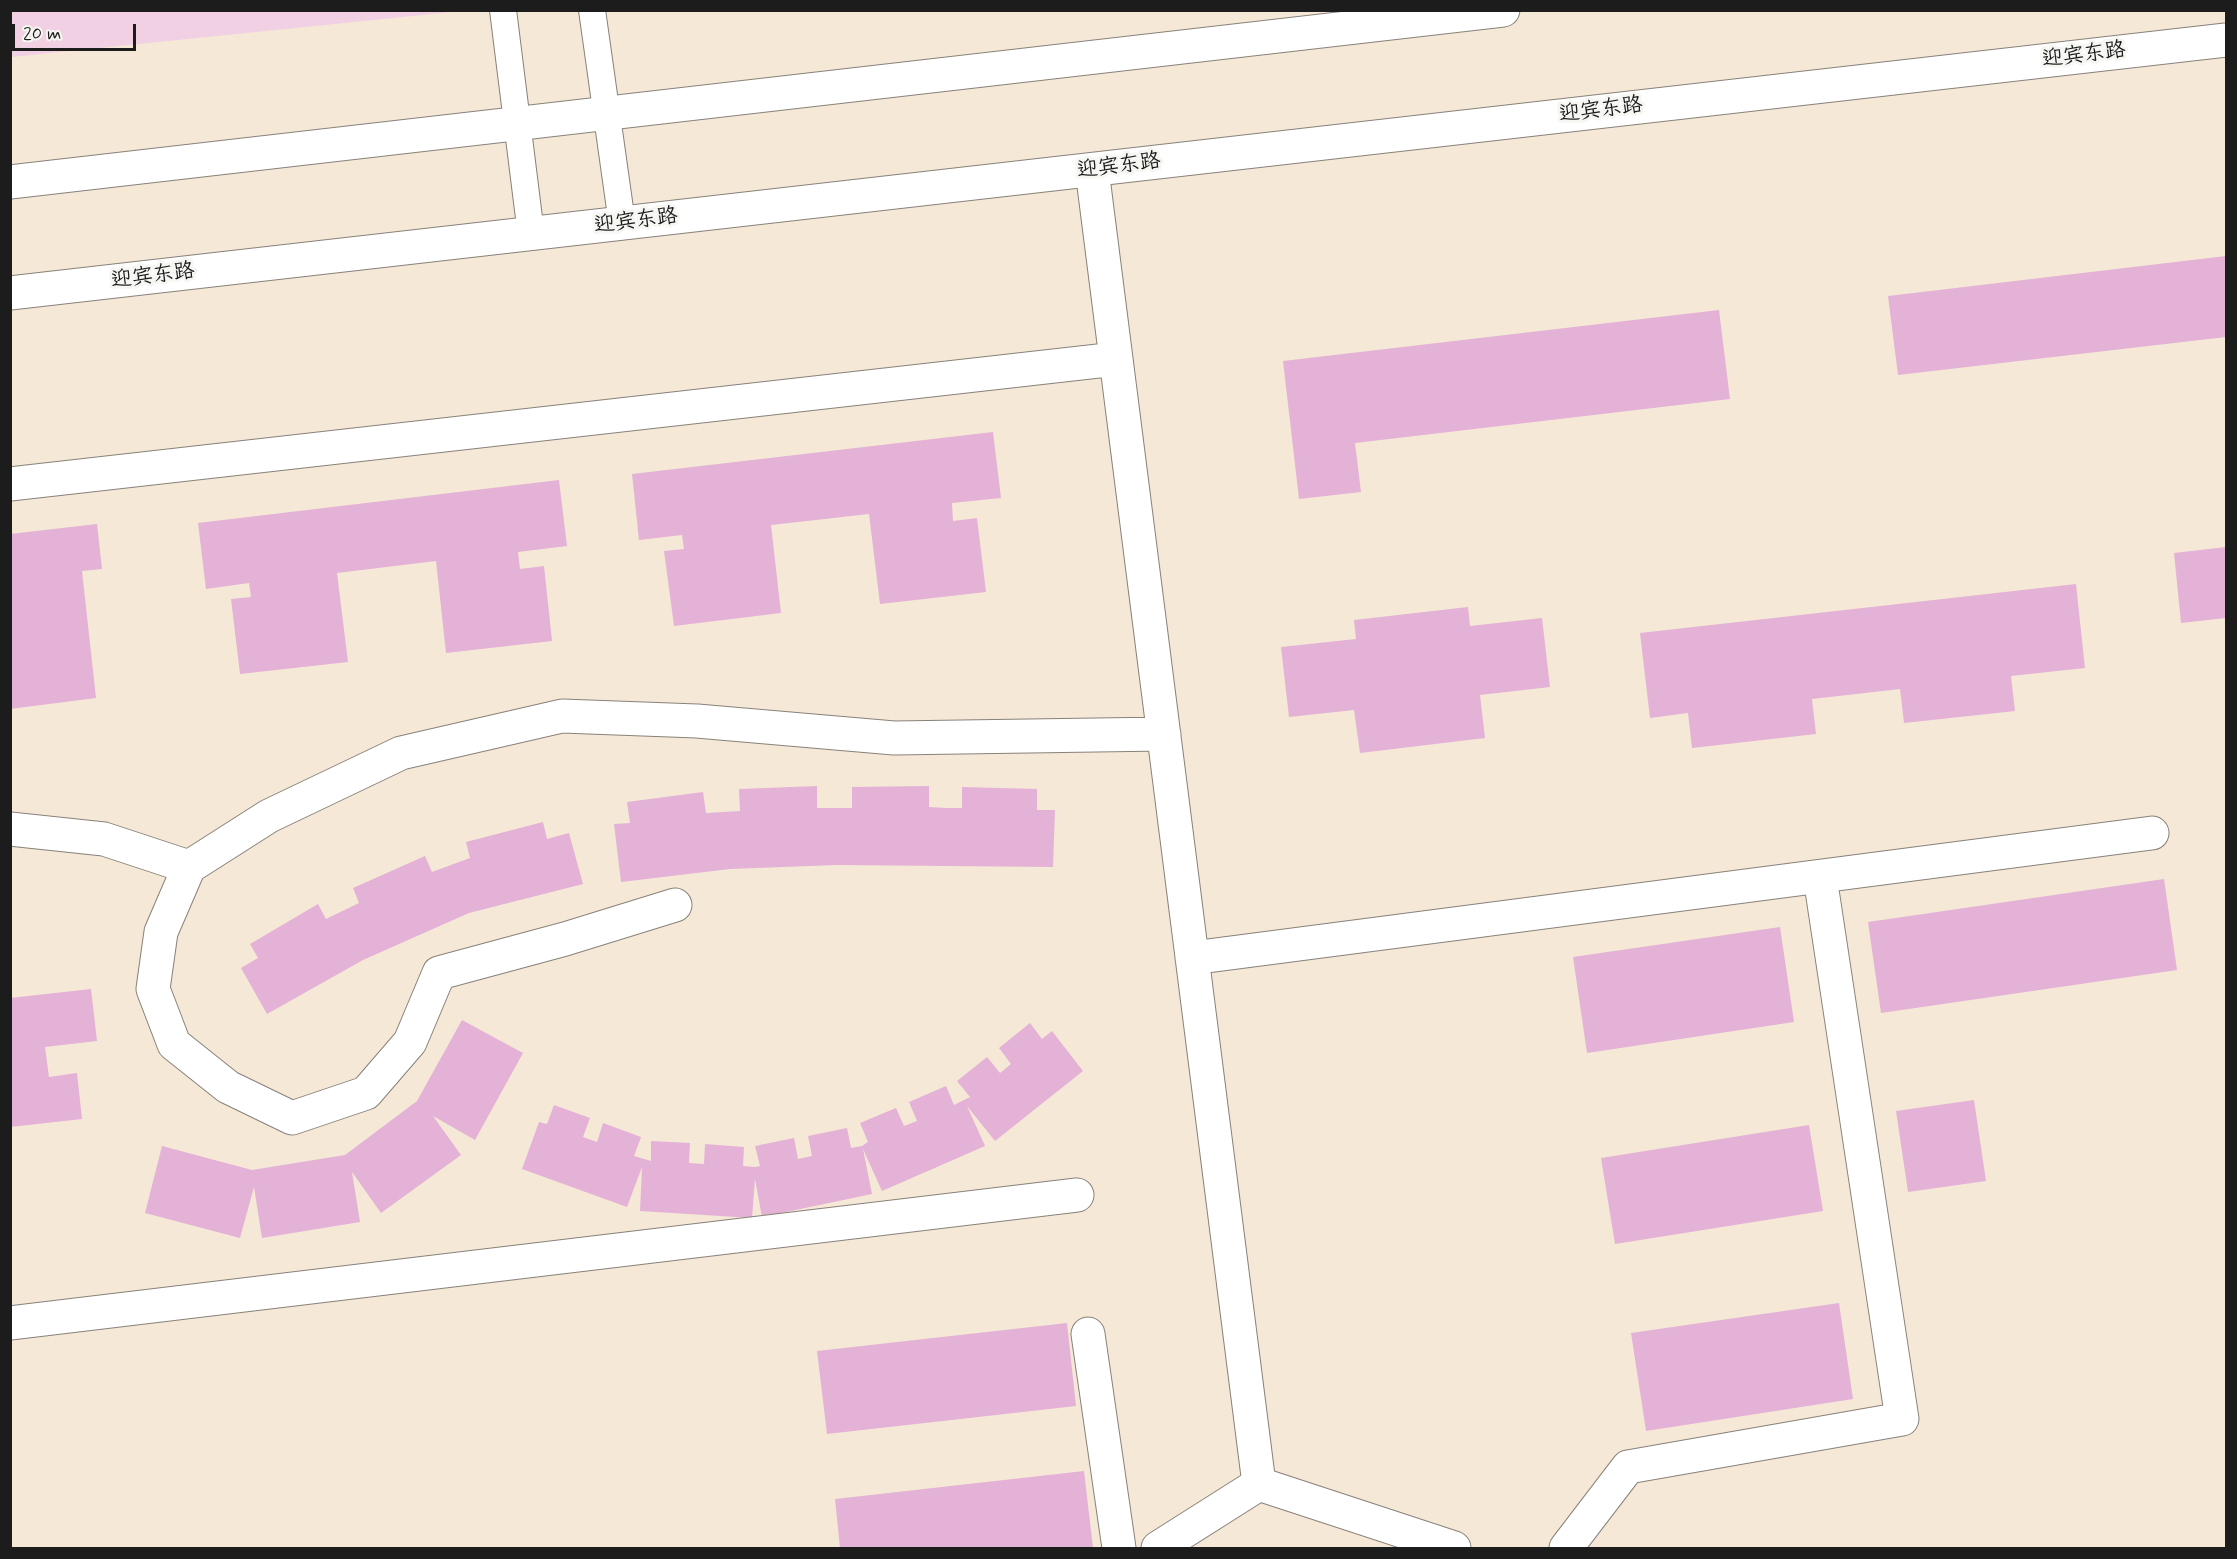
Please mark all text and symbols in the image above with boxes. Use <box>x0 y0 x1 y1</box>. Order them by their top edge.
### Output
scale bar <box>15 12 140 50</box>
text: 20 m <box>23 22 61 46</box>
street label: 迎宾东路 <box>2041 38 2127 74</box>
street label: 迎宾东路 <box>1558 93 1644 129</box>
street label: 迎宾东路 <box>1076 149 1162 185</box>
street label: 迎宾东路 <box>593 204 679 240</box>
street label: 迎宾东路 <box>110 259 196 295</box>

